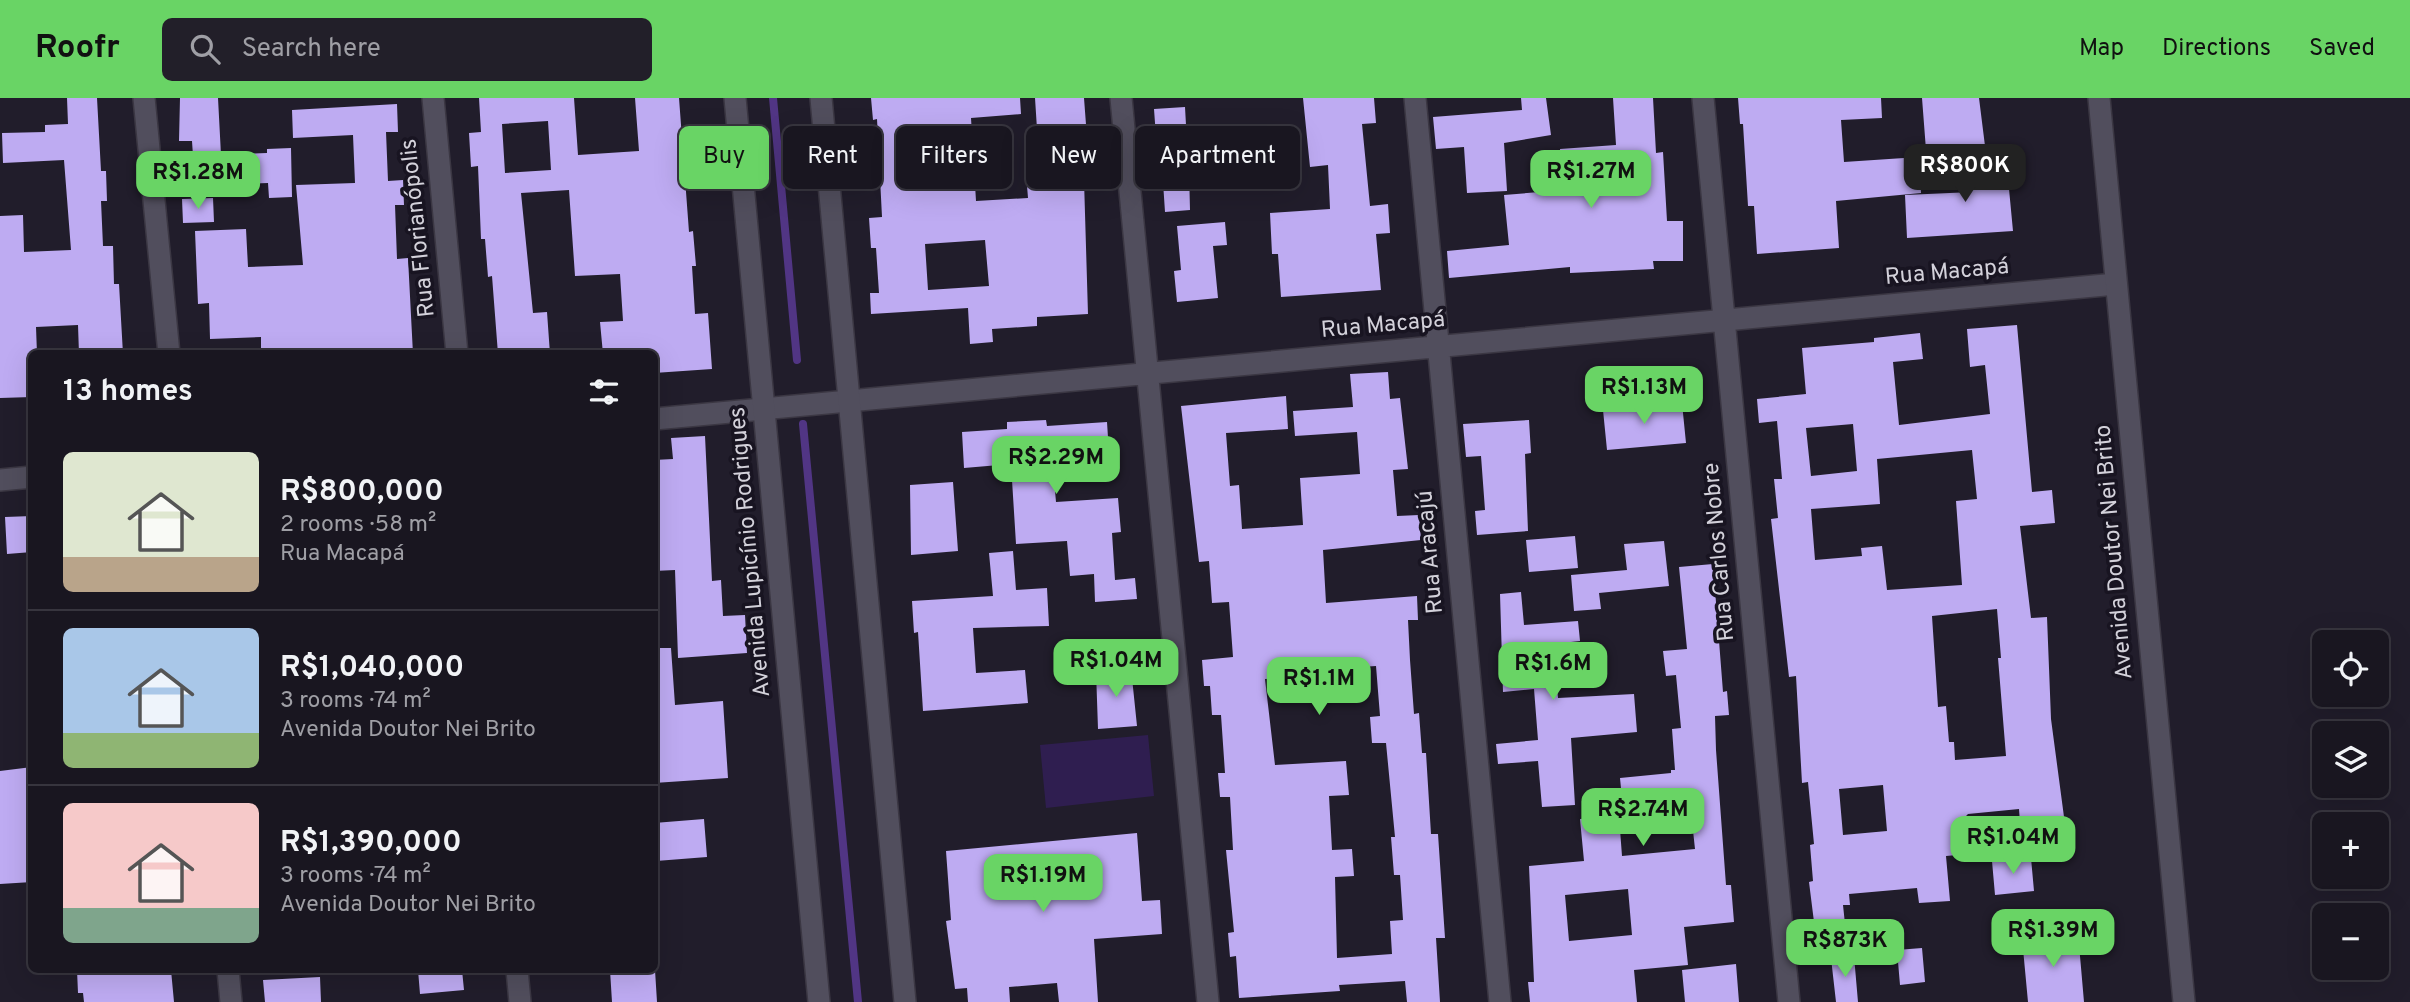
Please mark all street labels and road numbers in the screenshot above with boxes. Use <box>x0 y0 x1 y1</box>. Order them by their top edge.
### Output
street label: Rua Florianópolis <box>395 137 443 319</box>
street label: Rua Macapá <box>1884 253 2010 293</box>
street label: Rua Macapá <box>1320 306 1446 346</box>
street label: Avenida Lupicínio Rodrigues <box>724 406 778 698</box>
street label: Avenida Doutor Nei Brito <box>2089 423 2141 681</box>
street label: Rua Carlos Nobre <box>1698 461 1742 643</box>
street label: Rua Aracajú <box>1411 489 1451 615</box>

